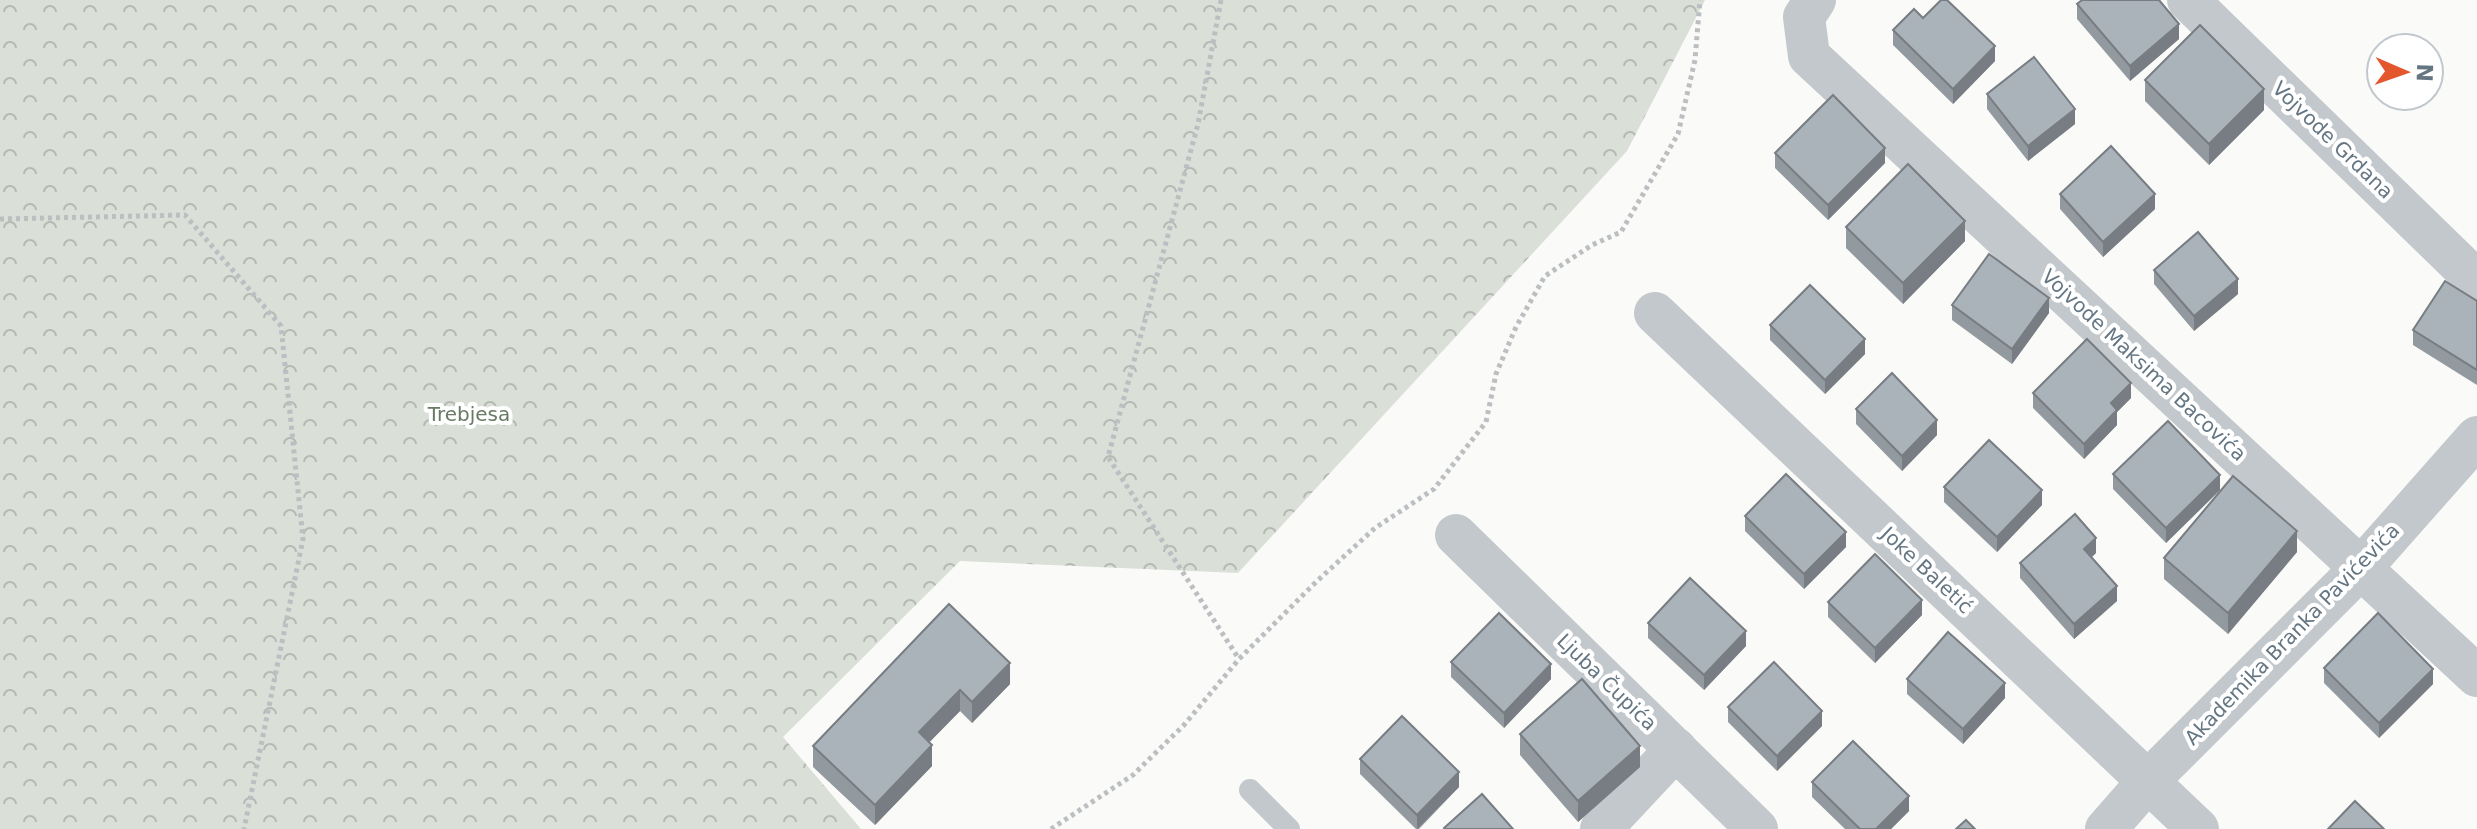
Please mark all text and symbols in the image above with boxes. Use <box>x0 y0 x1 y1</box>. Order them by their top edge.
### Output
north arrow <box>2365 32 2445 112</box>
text: N <box>2412 63 2437 82</box>
street label: Vojvode Grdana <box>2268 76 2398 204</box>
street label: Vojvode Maksima Bacovića <box>2037 264 2251 466</box>
park label: Trebjesa <box>427 402 510 426</box>
street label: Akademika Branka Pavićevića <box>2180 518 2404 750</box>
street label: Joke Baletić <box>1875 520 1978 618</box>
street label: Ljuba Čupića <box>1552 629 1662 735</box>

